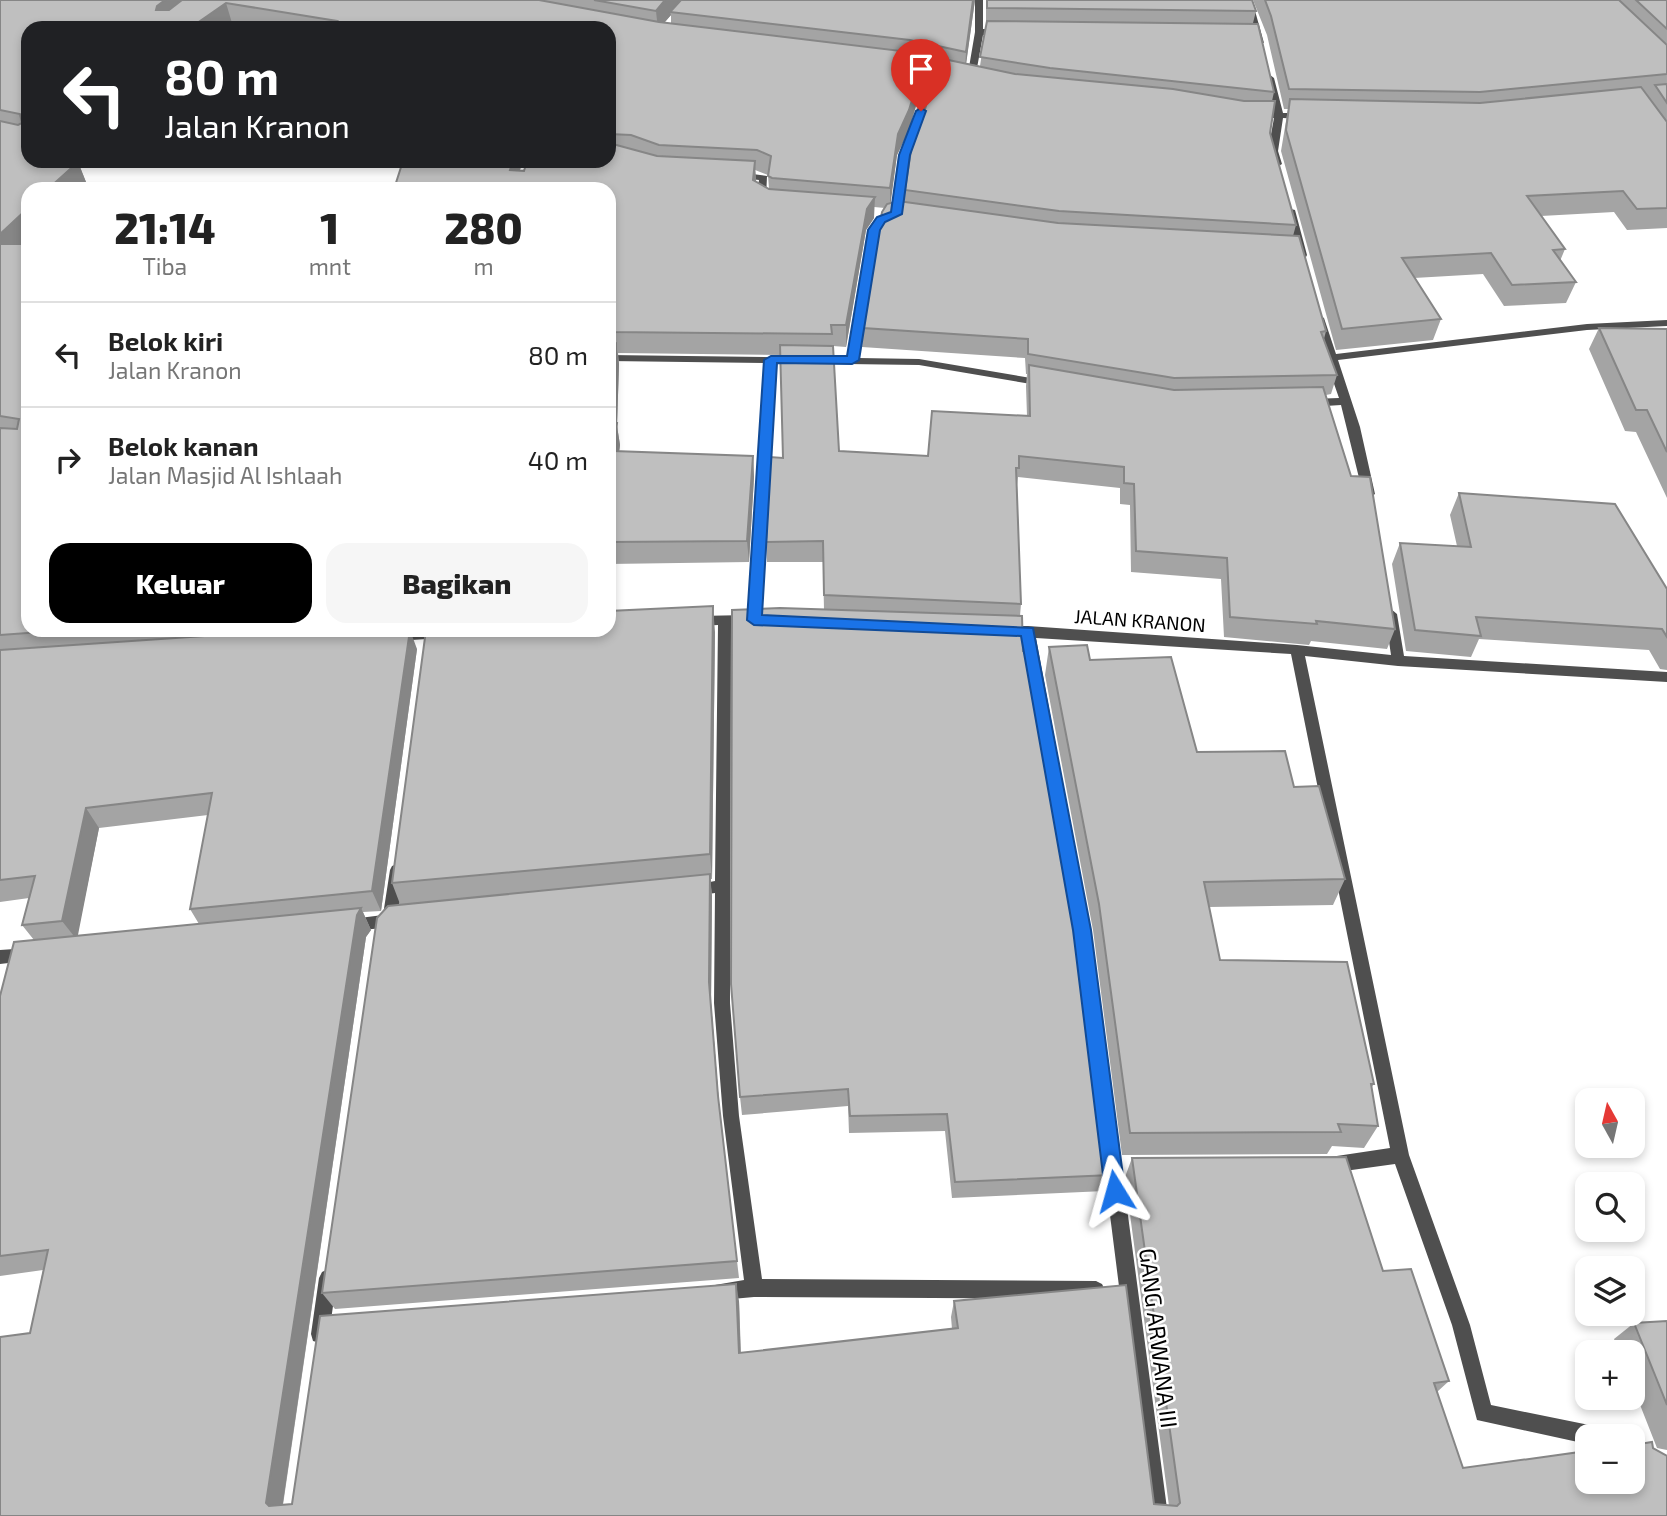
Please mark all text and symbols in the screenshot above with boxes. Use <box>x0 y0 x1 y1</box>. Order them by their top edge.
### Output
pin <box>891 39 951 111</box>
text: 80 m <box>164 46 279 105</box>
icon: left <box>49 49 140 140</box>
icon: arrive <box>902 50 940 88</box>
text: Jalan Kranon <box>164 106 350 144</box>
text: 21:14 <box>114 202 215 252</box>
text: 1 <box>320 202 339 252</box>
text: 280 <box>444 202 523 252</box>
text: Tiba <box>142 252 187 280</box>
text: mnt <box>309 252 351 280</box>
text: m <box>473 252 494 280</box>
text: Belok kiri <box>108 325 223 356</box>
icon: left <box>49 336 87 374</box>
text: 80 m <box>528 339 588 370</box>
text: Jalan Kranon <box>108 356 242 384</box>
text: Belok kanan <box>108 430 259 461</box>
icon: right <box>49 441 87 479</box>
text: 40 m <box>528 444 588 475</box>
text: Jalan Masjid Al Ishlaah <box>108 461 342 489</box>
button: Keluar <box>49 543 312 623</box>
button: Bagikan <box>326 543 588 623</box>
street label: JALAN KRANON <box>1073 604 1207 636</box>
north arrow <box>1575 1088 1645 1158</box>
map controls <box>1575 1088 1645 1494</box>
position arrow <box>1078 1154 1152 1228</box>
button: search <box>1575 1172 1645 1242</box>
street label: GANG ARWANA III <box>1134 1246 1184 1430</box>
button: layers <box>1575 1256 1645 1326</box>
button: + <box>1575 1340 1645 1410</box>
button: − <box>1575 1424 1645 1494</box>

